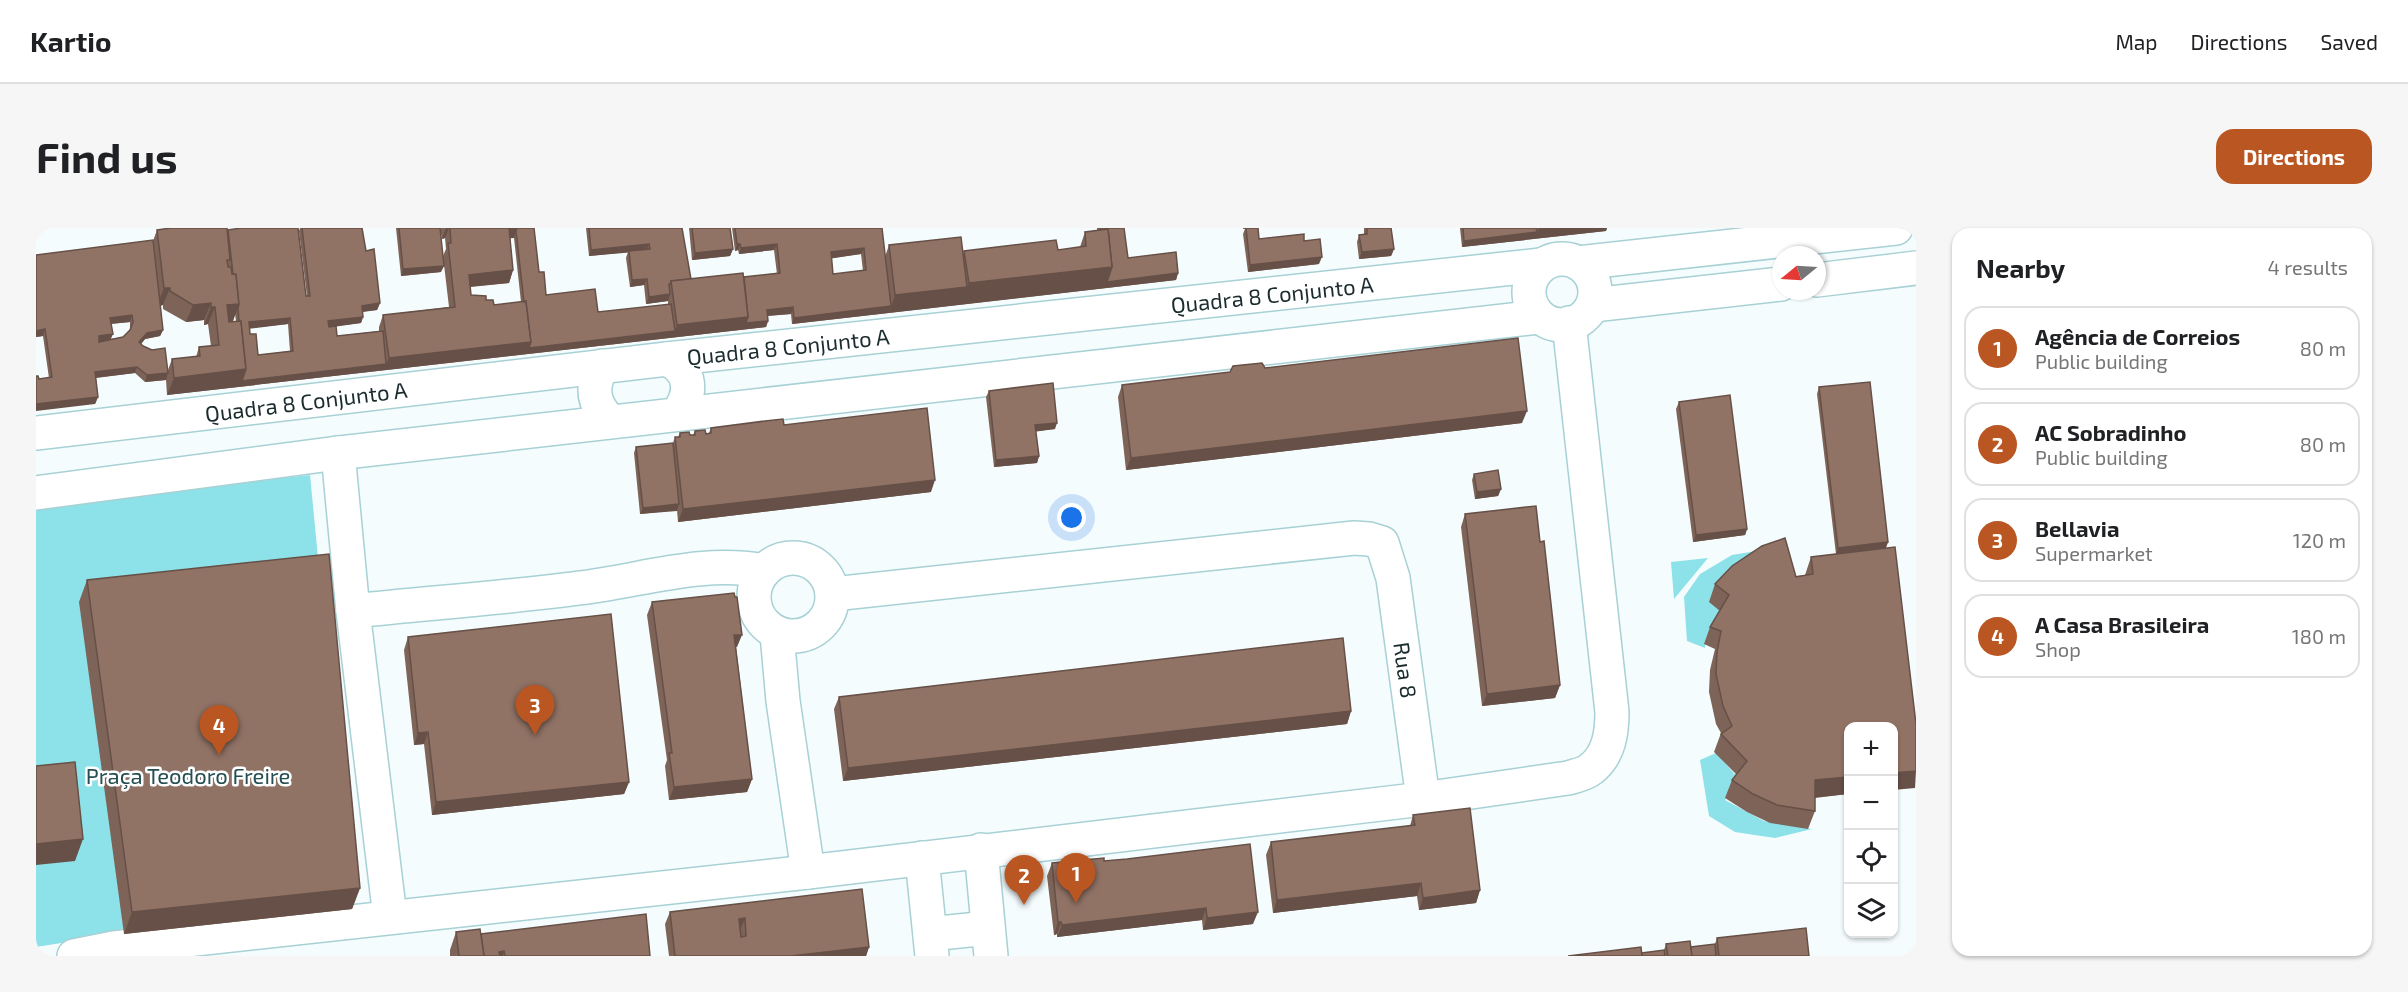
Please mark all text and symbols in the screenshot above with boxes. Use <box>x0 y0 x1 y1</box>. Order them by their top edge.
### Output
text: Kartio <box>30 24 111 58</box>
text: Map <box>2115 29 2158 54</box>
text: Directions <box>2191 29 2287 54</box>
text: Saved <box>2320 29 2378 54</box>
button: Directions <box>2216 129 2372 184</box>
text: Find us <box>36 131 178 181</box>
north arrow <box>1772 246 1826 300</box>
text: Nearby <box>1976 252 2065 283</box>
text: 4 results <box>2268 255 2348 279</box>
street label: Quadra 8 Conjunto A <box>1169 270 1375 319</box>
street label: Quadra 8 Conjunto A <box>685 322 891 371</box>
text: Agência de Correios <box>2035 323 2240 349</box>
text: 1 <box>1993 336 2002 360</box>
text: 80 m <box>2300 336 2346 360</box>
text: Public building <box>2035 349 2168 373</box>
street label: Quadra 8 Conjunto A <box>203 376 409 427</box>
text: AC Sobradinho <box>2035 419 2186 445</box>
text: 2 <box>1992 432 2003 456</box>
text: 80 m <box>2300 432 2346 456</box>
text: Public building <box>2035 445 2168 469</box>
your location <box>1057 503 1086 532</box>
text: Bellavia <box>2035 515 2119 541</box>
text: 3 <box>1992 528 2003 552</box>
text: 120 m <box>2293 528 2346 552</box>
text: Supermarket <box>2035 541 2153 565</box>
text: A Casa Brasileira <box>2035 611 2209 637</box>
text: 4 <box>1991 624 2004 648</box>
text: 180 m <box>2292 624 2346 648</box>
text: Shop <box>2035 637 2081 661</box>
street label: Rua 8 <box>1389 640 1423 700</box>
pin: 3 <box>516 686 554 735</box>
pin: 4 <box>200 706 238 755</box>
map controls <box>1844 722 1898 938</box>
button: + <box>1844 722 1898 776</box>
park label: Praça Teodoro Freire <box>86 762 290 790</box>
button: − <box>1844 776 1898 830</box>
button: locate <box>1844 830 1898 884</box>
pin: 1 <box>1056 854 1096 903</box>
pin: 2 <box>1004 856 1044 905</box>
button: layers <box>1844 884 1898 938</box>

